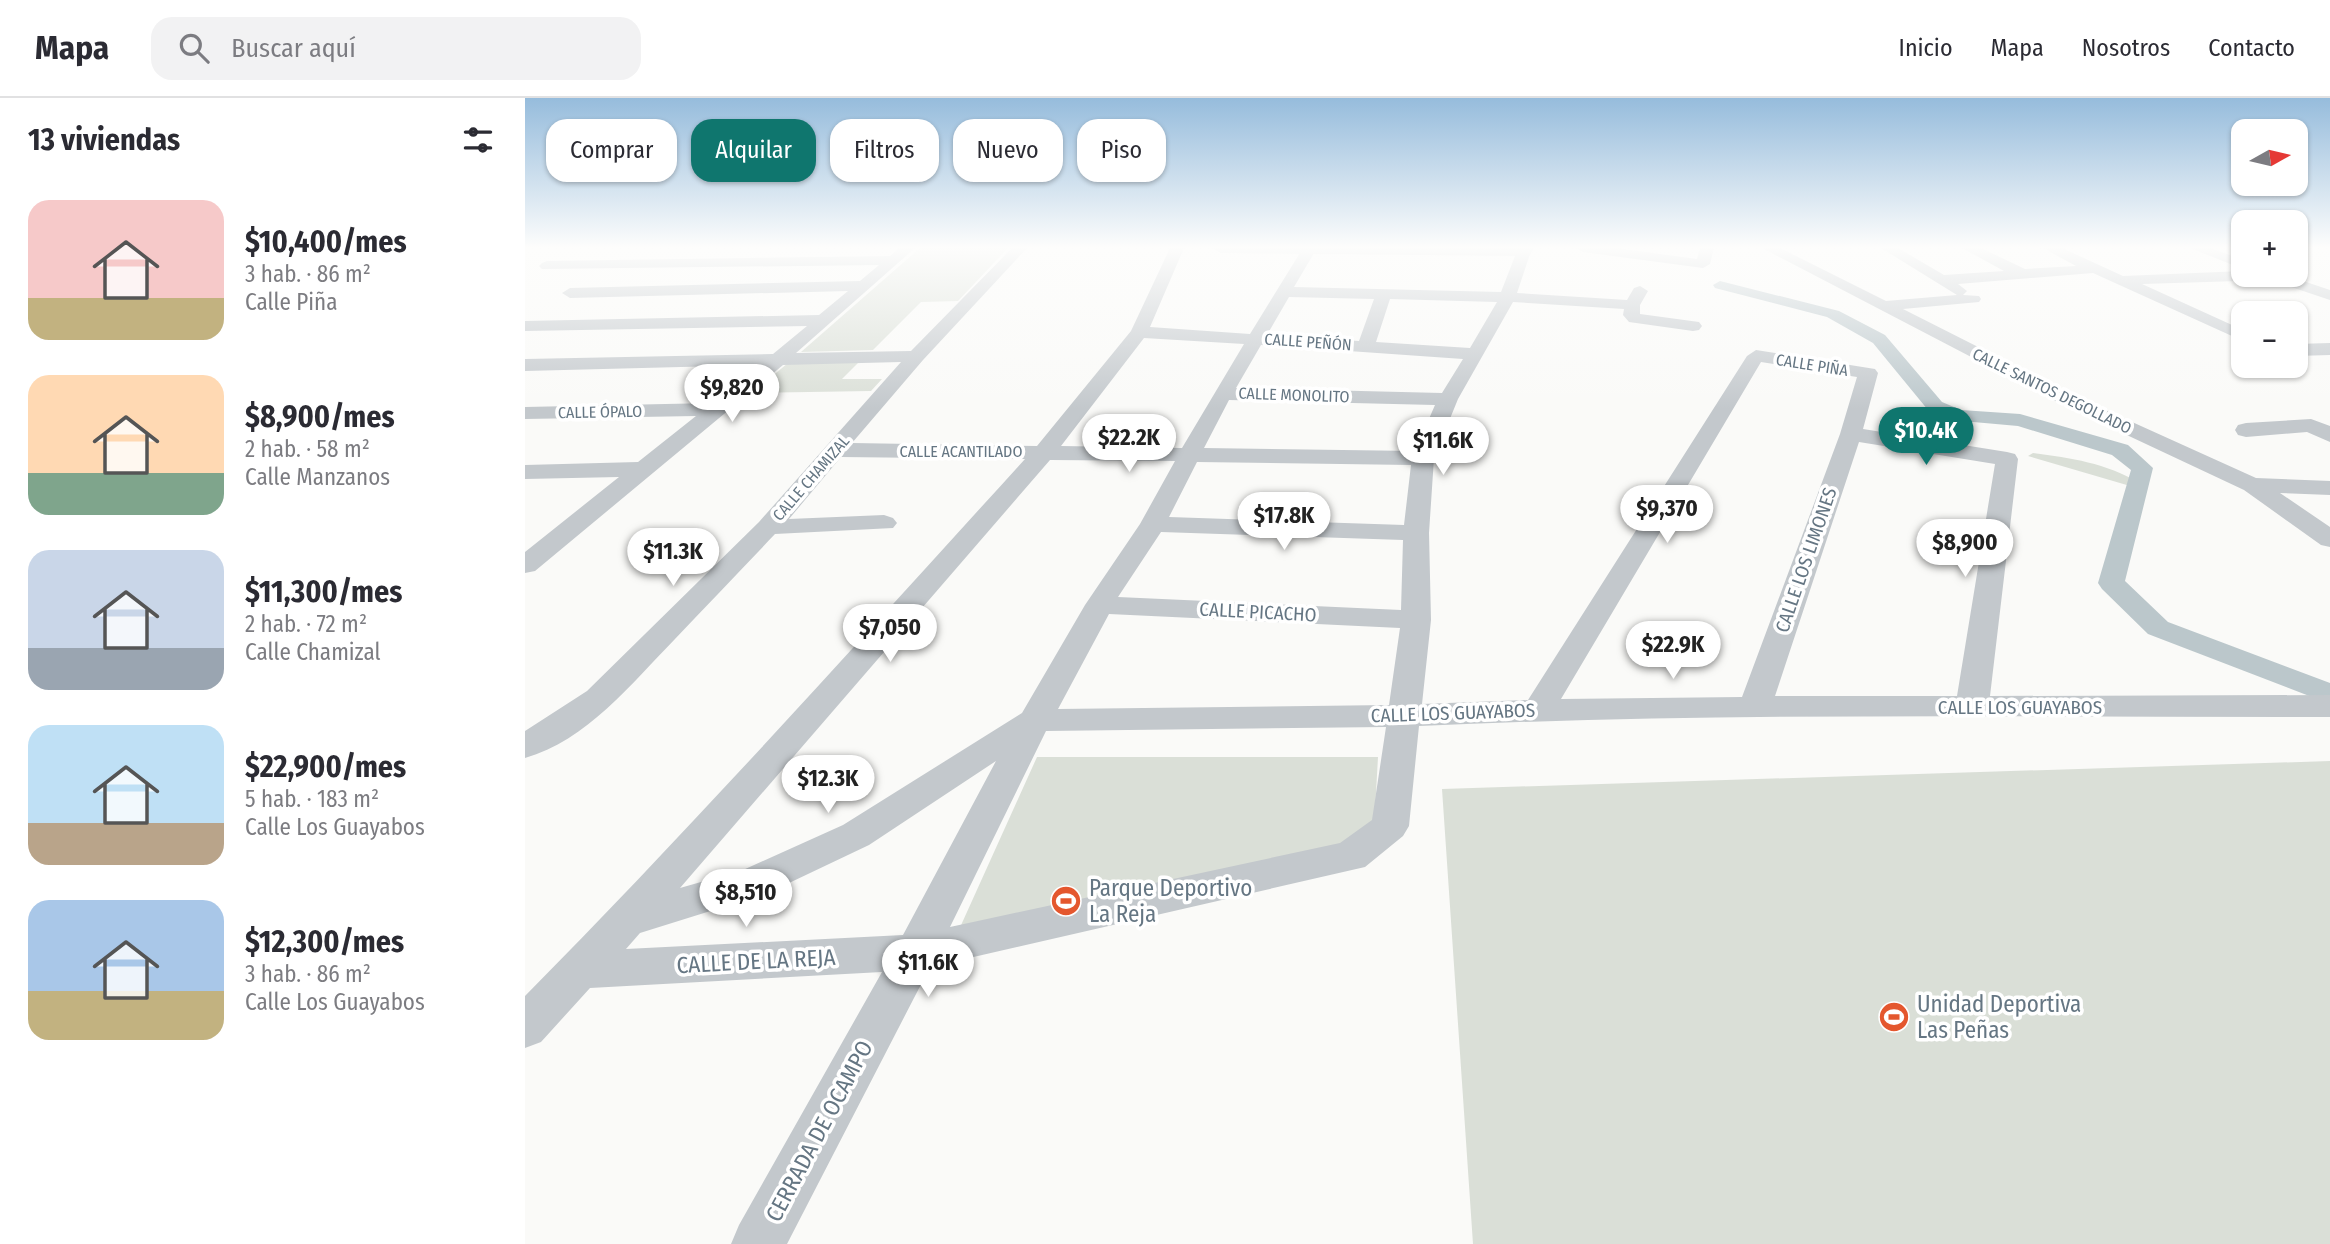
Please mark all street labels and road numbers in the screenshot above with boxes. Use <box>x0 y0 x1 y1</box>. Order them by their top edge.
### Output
street label: CALLE PEÑÓN <box>1264 329 1352 355</box>
street label: CALLE SANTOS DEGOLLADO <box>1969 344 2135 438</box>
street label: CALLE PIÑA <box>1775 350 1850 380</box>
street label: CALLE MONOLITO <box>1238 384 1350 406</box>
street label: CALLE ÓPALO <box>558 402 642 422</box>
street label: CALLE CHAMIZAL <box>769 431 853 525</box>
street label: CALLE ACANTILADO <box>900 442 1022 461</box>
street label: CALLE LOS LIMONES <box>1770 485 1842 635</box>
street label: CALLE PICACHO <box>1199 597 1317 627</box>
street label: CALLE LOS GUAYABOS <box>1938 696 2102 719</box>
street label: CALLE LOS GUAYABOS <box>1370 699 1536 727</box>
street label: CALLE DE LA REJA <box>676 943 836 979</box>
street label: CERRADA DE OCAMPO <box>759 1036 879 1226</box>

